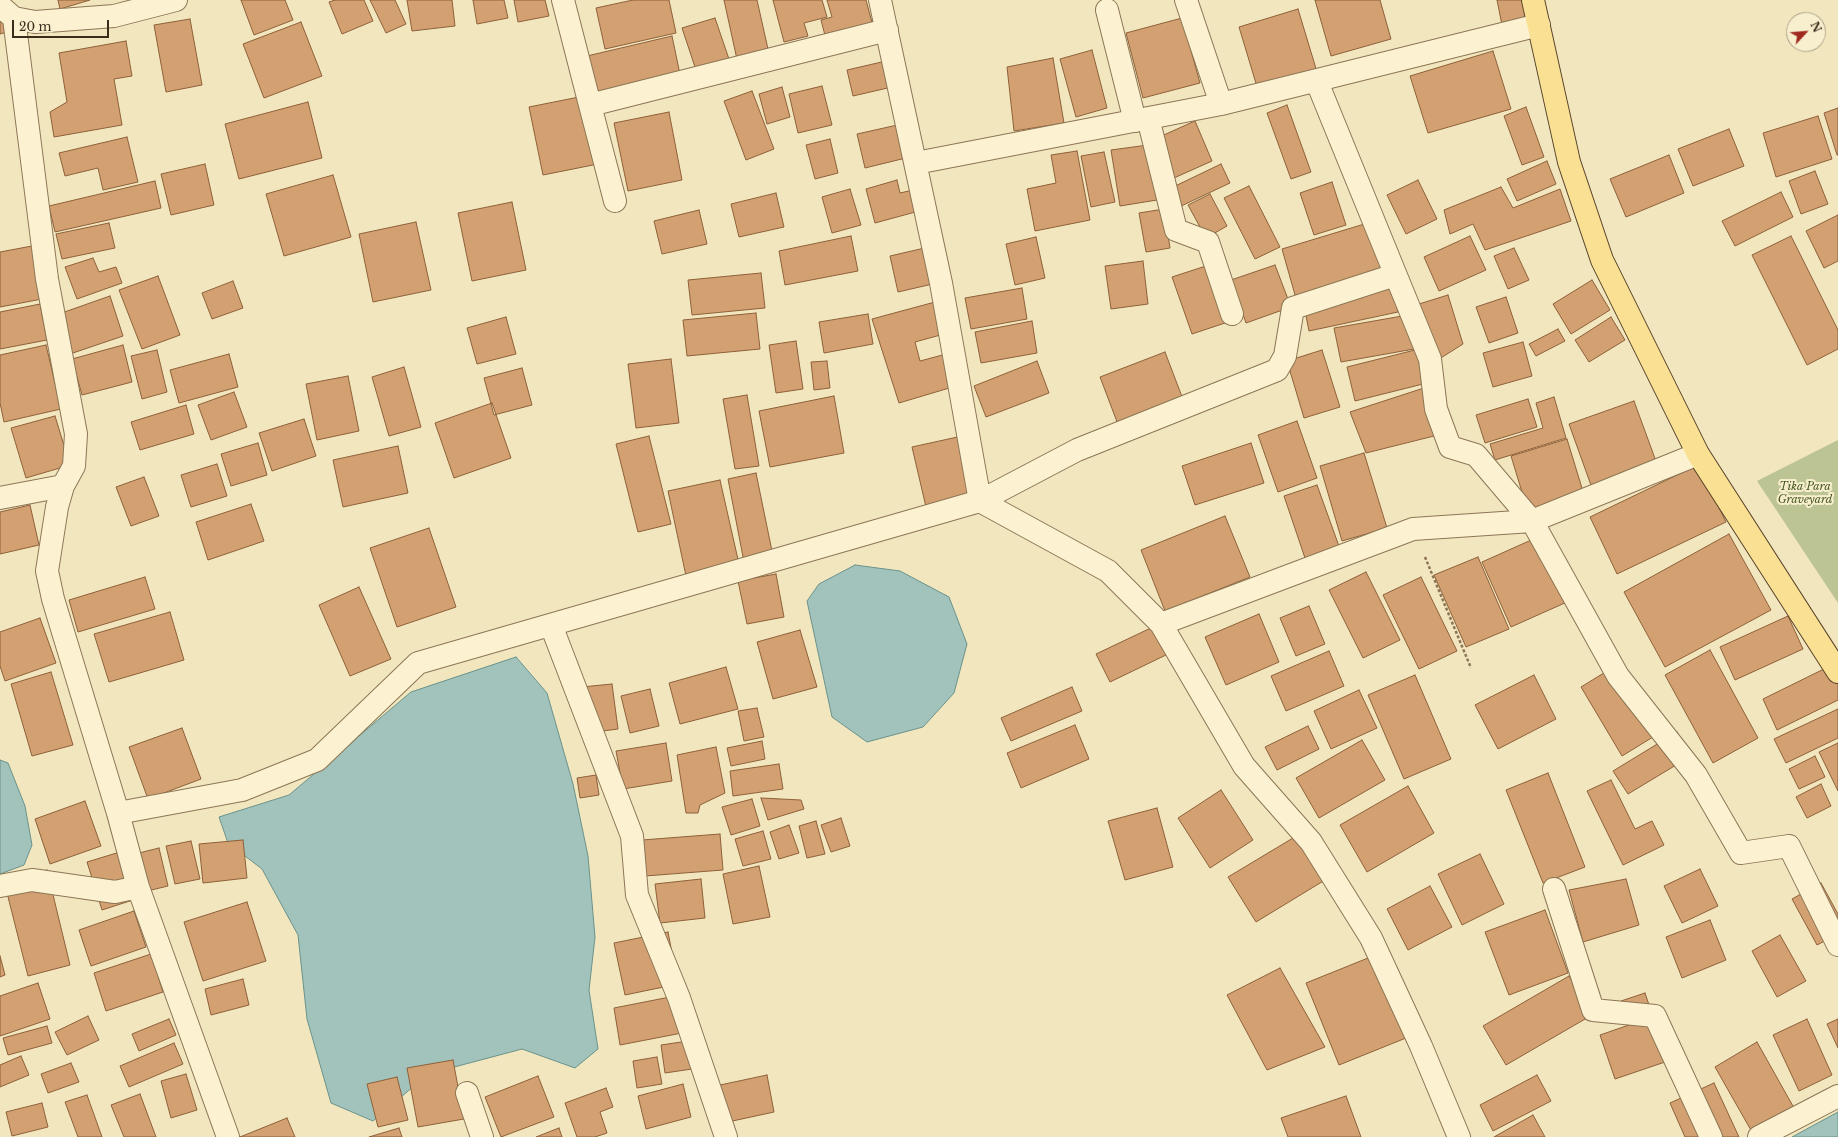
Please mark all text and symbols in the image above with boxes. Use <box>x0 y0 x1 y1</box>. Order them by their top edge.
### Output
scale bar <box>14 12 111 38</box>
north arrow <box>1786 12 1826 52</box>
text: 20 m <box>19 19 51 34</box>
text: N <box>1807 19 1824 35</box>
park label: Tika Para Graveyard <box>1778 480 1832 506</box>

